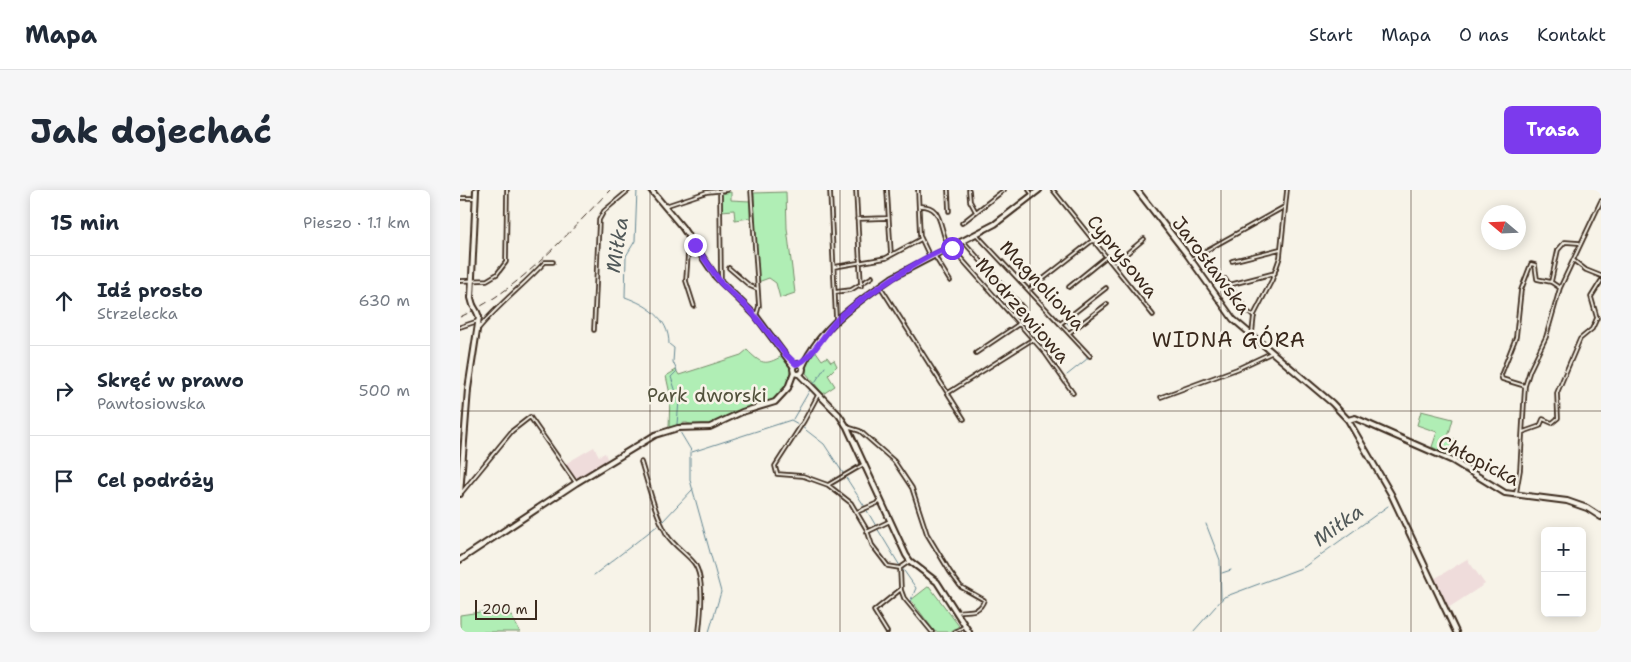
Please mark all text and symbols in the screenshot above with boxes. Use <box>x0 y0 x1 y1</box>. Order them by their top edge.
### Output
text: Mapa <box>25 19 97 51</box>
text: Start <box>1309 23 1353 47</box>
text: Mapa <box>1381 23 1431 47</box>
text: O nas <box>1459 23 1509 47</box>
text: Kontakt <box>1537 23 1606 47</box>
button: Trasa <box>1504 106 1601 154</box>
text: Jak dojechać <box>30 107 272 154</box>
north arrow <box>1481 205 1526 250</box>
text: 15 min <box>50 209 119 237</box>
street label: Cyprysowa <box>1081 210 1164 303</box>
street label: Jarosławska <box>1167 211 1257 320</box>
text: Pieszo · 1.1 km <box>303 212 410 233</box>
water label: Miłka <box>600 215 634 275</box>
route end <box>684 234 707 257</box>
street label: Magnoliowa <box>994 235 1091 336</box>
route start <box>941 237 964 260</box>
street label: Modrzewiowa <box>970 252 1075 368</box>
text: Idź prosto <box>97 278 203 303</box>
icon: ahead <box>50 287 78 315</box>
text: 630 m <box>358 290 410 311</box>
text: Strzelecka <box>97 303 178 324</box>
district label: WIDNA GÓRA <box>1152 325 1306 354</box>
text: Skręć w prawo <box>97 368 244 393</box>
icon: right <box>50 377 78 405</box>
text: 500 m <box>359 380 410 401</box>
park label: Park dworski <box>647 383 767 408</box>
text: Pawłosiowska <box>97 393 206 414</box>
street label: Chłopicka <box>1434 429 1524 492</box>
icon: arrive <box>50 467 78 495</box>
text: Cel podróży <box>97 468 214 493</box>
water label: Miłka <box>1308 498 1368 552</box>
map controls <box>1541 527 1586 617</box>
button: + <box>1541 527 1586 572</box>
button: − <box>1541 572 1586 617</box>
scale bar <box>475 597 538 620</box>
text: 200 m <box>482 600 528 618</box>

